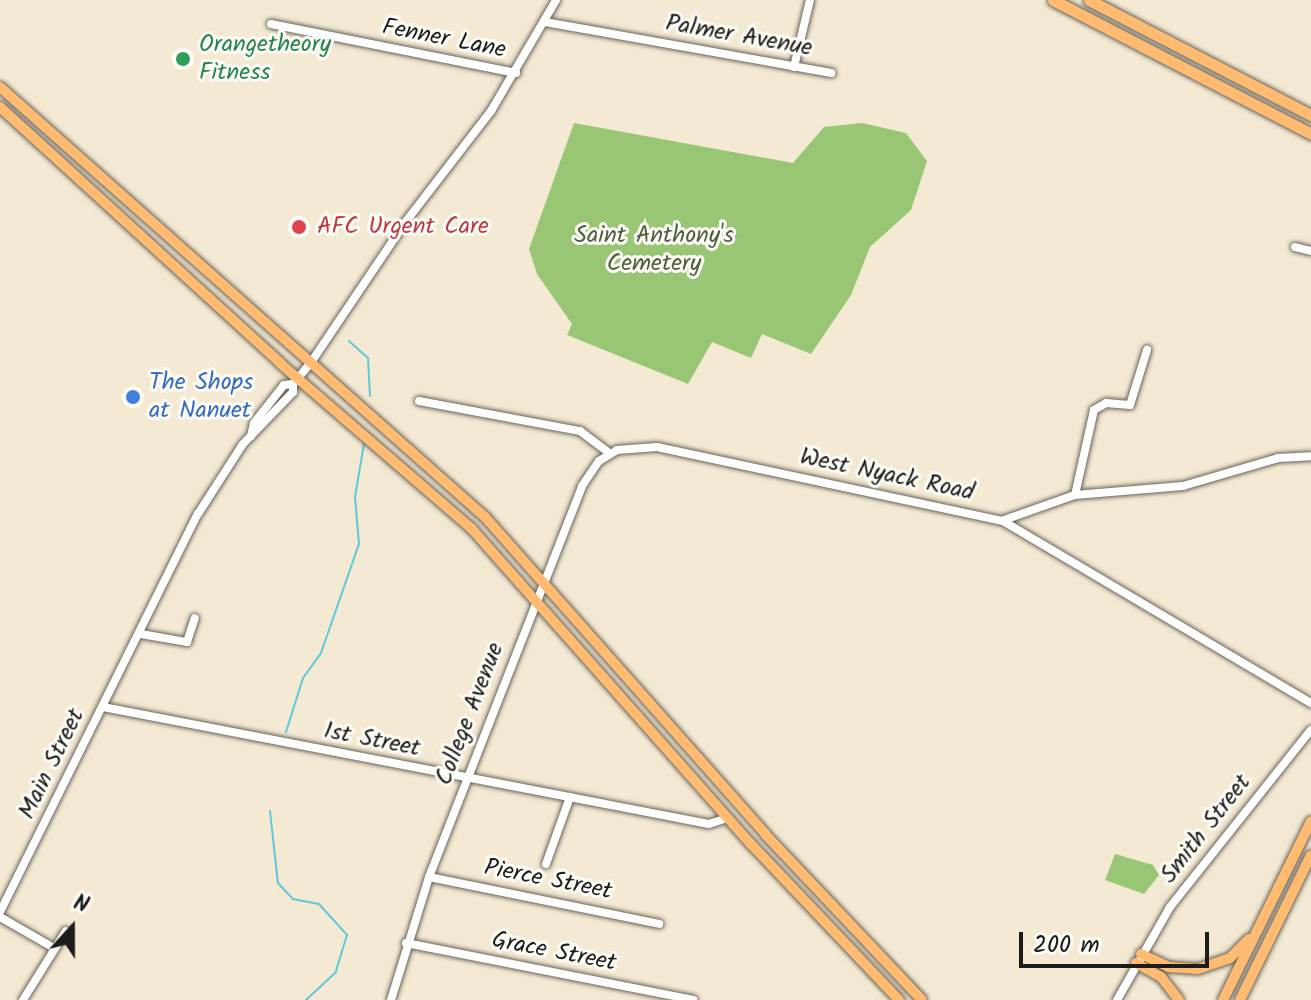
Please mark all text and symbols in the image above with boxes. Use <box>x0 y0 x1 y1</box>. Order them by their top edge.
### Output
street label: Palmer Avenue <box>663 9 815 63</box>
street label: Fenner Lane <box>380 13 508 65</box>
place label: Orangetheory Fitness <box>199 31 331 87</box>
marker: Orangetheory Fitness <box>174 50 192 68</box>
place label: AFC Urgent Care <box>317 213 489 241</box>
marker: AFC Urgent Care <box>288 216 310 238</box>
park label: Saint Anthony's Cemetery <box>574 222 734 278</box>
place label: The Shops at Nanuet <box>149 369 253 425</box>
marker: The Shops at Nanuet <box>124 388 142 406</box>
street label: West Nyack Road <box>797 442 977 508</box>
street label: College Avenue <box>430 639 510 789</box>
street label: Main Street <box>13 704 91 824</box>
street label: 1st Street <box>321 717 423 763</box>
street label: Smith Street <box>1155 769 1257 889</box>
street label: Pierce Street <box>482 854 614 906</box>
text: N <box>68 886 94 924</box>
north arrow <box>32 888 112 968</box>
scale bar <box>1023 916 1213 966</box>
street label: Grace Street <box>489 926 619 978</box>
text: 200 m <box>1033 926 1100 965</box>

